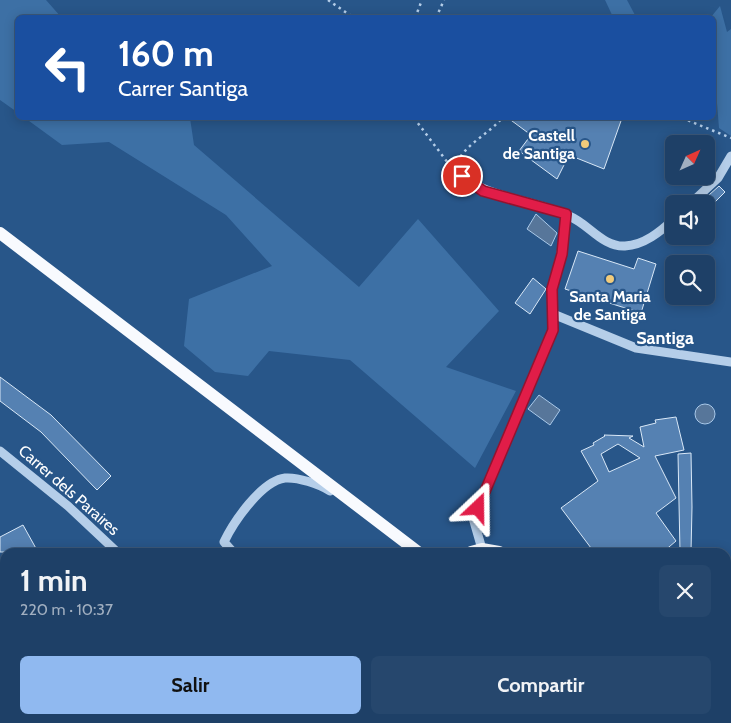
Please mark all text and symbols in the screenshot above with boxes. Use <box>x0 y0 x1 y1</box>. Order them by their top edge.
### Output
text: 160 m <box>118 32 214 75</box>
icon: left <box>35 35 100 100</box>
text: Carrer Santiga <box>118 75 248 102</box>
place label: Castell de Santiga <box>503 126 575 163</box>
north arrow <box>665 135 715 185</box>
map controls <box>665 135 715 305</box>
marker: Castell de Santiga <box>579 138 591 150</box>
pin <box>441 155 483 197</box>
icon: arrive <box>448 162 476 190</box>
button: sound <box>665 195 715 245</box>
button: search <box>665 255 715 305</box>
marker: Santa Maria de Santiga <box>604 273 616 285</box>
place label: Santa Maria de Santiga <box>569 287 651 324</box>
district label: Santiga <box>636 327 694 349</box>
street label: Carrer dels Paraires <box>15 441 124 539</box>
position arrow <box>451 481 503 533</box>
text: 1 min <box>20 562 88 599</box>
button: close <box>659 565 711 617</box>
text: 220 m · 10:37 <box>20 600 113 619</box>
button: Salir <box>20 656 361 714</box>
button: Compartir <box>371 656 711 714</box>

